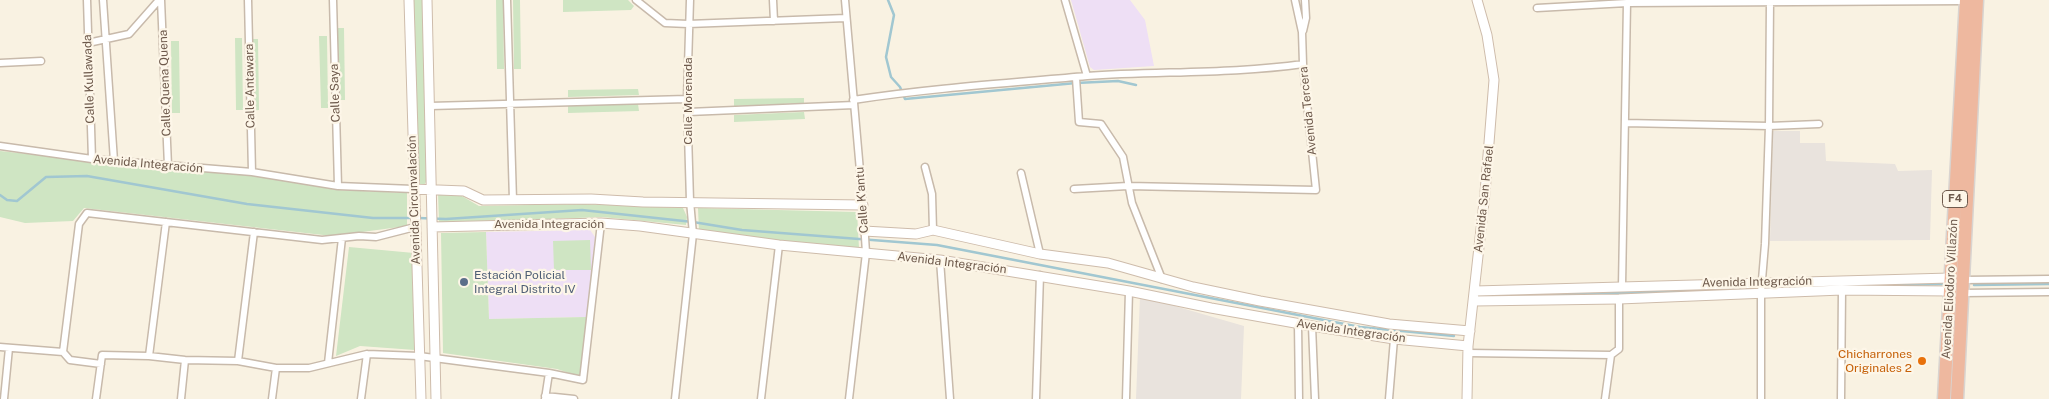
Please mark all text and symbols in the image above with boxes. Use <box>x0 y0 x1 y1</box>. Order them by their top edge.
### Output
street label: Calle Quena Quena <box>156 29 174 137</box>
street label: Calle Kullawada <box>80 34 98 124</box>
street label: Calle Antawara <box>242 44 258 128</box>
street label: Calle Morenada <box>681 57 695 145</box>
street label: Calle Saya <box>327 63 343 123</box>
street label: Avenida Tercera <box>1296 66 1320 156</box>
street label: Avenida Circunvalación <box>405 135 423 265</box>
street label: Avenida San Rafael <box>1471 145 1497 253</box>
street label: Avenida Integración <box>93 152 203 176</box>
street label: Calle K'antu <box>852 166 872 234</box>
road number: F4 <box>1942 190 1968 208</box>
street label: Avenida Integración <box>494 217 604 231</box>
street label: Avenida Eliodoro Villazón <box>1939 219 1961 359</box>
street label: Avenida Integración <box>896 249 1008 277</box>
place label: Estación Policial Integral Distrito IV <box>474 268 576 296</box>
street label: Avenida Integración <box>1702 274 1812 290</box>
marker: Estación Policial Integral Distrito IV <box>458 276 470 288</box>
street label: Avenida Integración <box>1295 316 1407 346</box>
place label: Chicharrones Originales 2 <box>1838 347 1912 375</box>
marker: Chicharrones Originales 2 <box>1916 355 1928 367</box>

